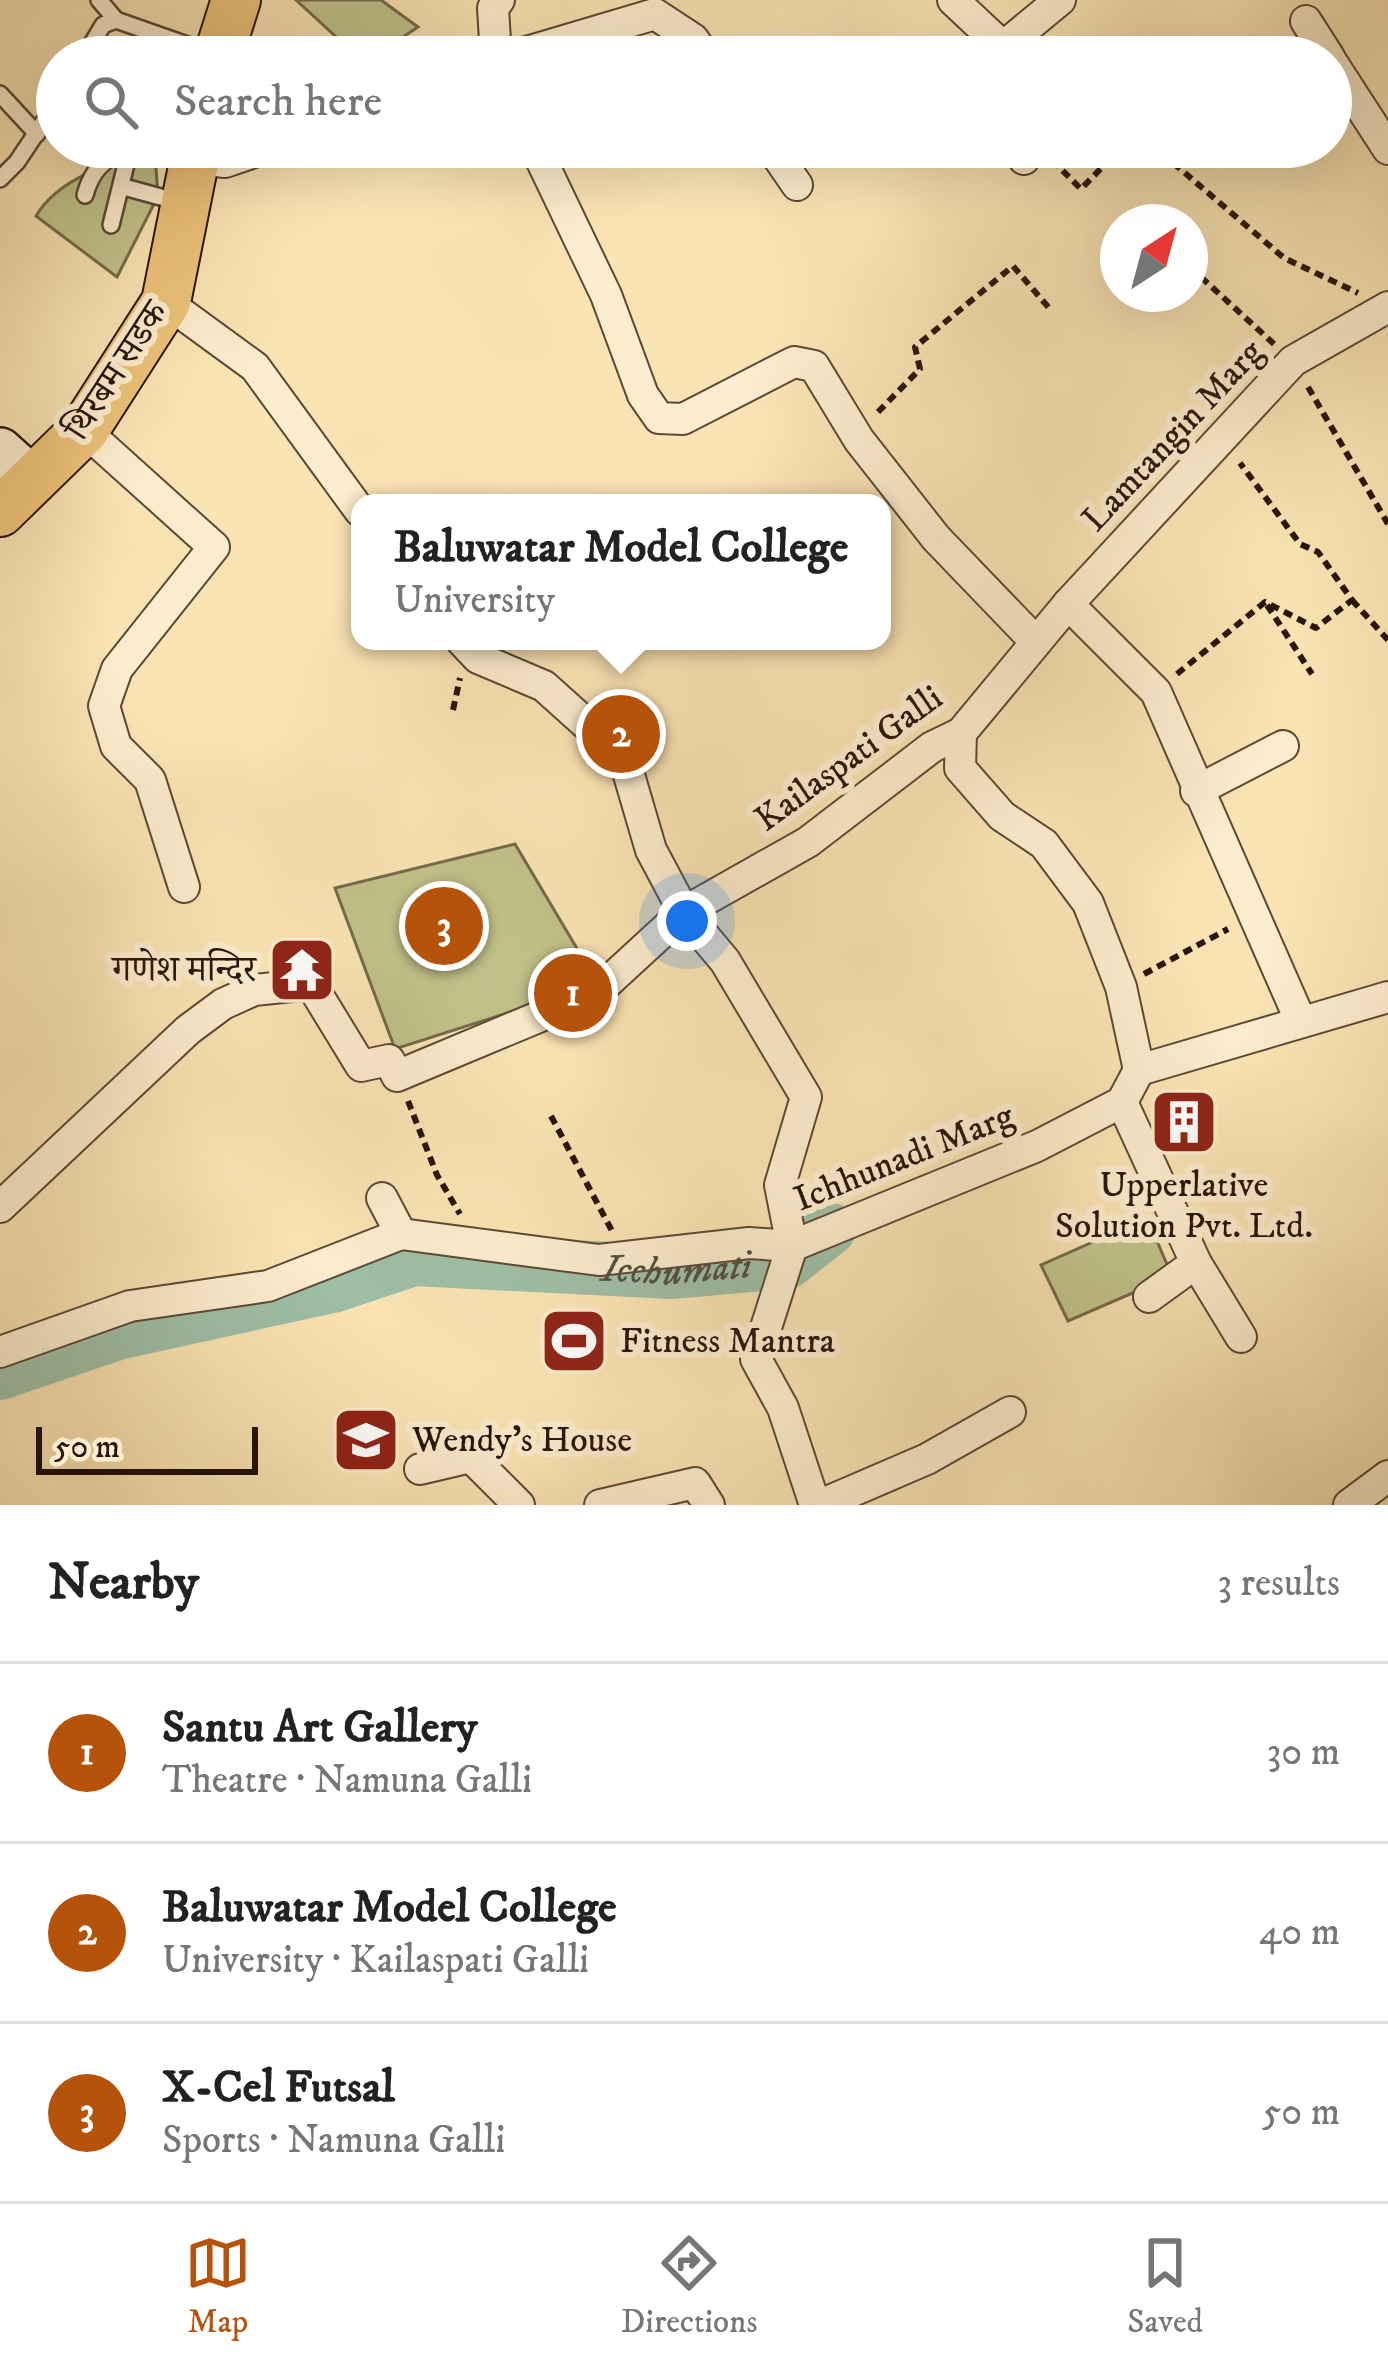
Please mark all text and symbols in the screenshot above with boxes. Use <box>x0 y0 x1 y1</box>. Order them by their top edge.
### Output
search box <box>36 36 1352 168</box>
icon: search <box>78 69 144 135</box>
text: Search here <box>174 74 382 130</box>
north arrow <box>1100 204 1208 312</box>
street label: थिरबम सडक <box>54 291 180 451</box>
street label: Lamtangin Marg <box>1073 330 1274 541</box>
popup <box>351 494 891 650</box>
text: Baluwatar Model College <box>394 520 848 576</box>
text: University <box>394 576 555 625</box>
street label: Kailaspati Galli <box>746 676 952 842</box>
pin: 2 <box>582 689 660 779</box>
pin: 3 <box>405 881 483 971</box>
your location <box>657 891 717 951</box>
temple icon: गणेश मन्दिर <box>267 935 337 1005</box>
place label: गणेश मन्दिर <box>110 947 258 993</box>
pin: 1 <box>534 948 612 1038</box>
building icon: Upperlative Solution Pvt. Ltd. <box>1149 1087 1219 1157</box>
street label: Ichhunadi Marg <box>788 1093 1021 1222</box>
place label: Upperlative Solution Pvt. Ltd. <box>1055 1163 1313 1249</box>
water label: Icchumati <box>597 1240 756 1297</box>
sports icon: Fitness Mantra <box>539 1306 609 1376</box>
place label: Fitness Mantra <box>620 1319 836 1364</box>
school or university icon: Wendy's House <box>331 1405 401 1475</box>
place label: Wendy's House <box>411 1418 632 1463</box>
scale bar <box>36 1421 258 1474</box>
text: 50 m <box>54 1427 120 1468</box>
text: Nearby <box>48 1551 199 1615</box>
text: 3 results <box>1217 1559 1340 1608</box>
text: Santu Art Gallery <box>162 1700 477 1756</box>
text: 1 <box>80 1728 94 1777</box>
text: 30 m <box>1267 1728 1340 1777</box>
text: Theatre · Namuna Galli <box>162 1756 532 1805</box>
text: Baluwatar Model College <box>162 1880 617 1936</box>
text: 2 <box>77 1908 97 1957</box>
text: 40 m <box>1259 1908 1340 1957</box>
text: University · Kailaspati Galli <box>162 1936 589 1985</box>
text: X-Cel Futsal <box>162 2060 395 2116</box>
text: 3 <box>80 2088 94 2137</box>
text: 50 m <box>1262 2088 1340 2137</box>
text: Sports · Namuna Galli <box>162 2116 505 2165</box>
tab: Map <box>185 2230 251 2343</box>
tab: Directions <box>621 2230 757 2343</box>
tab: Saved <box>1127 2230 1203 2343</box>

